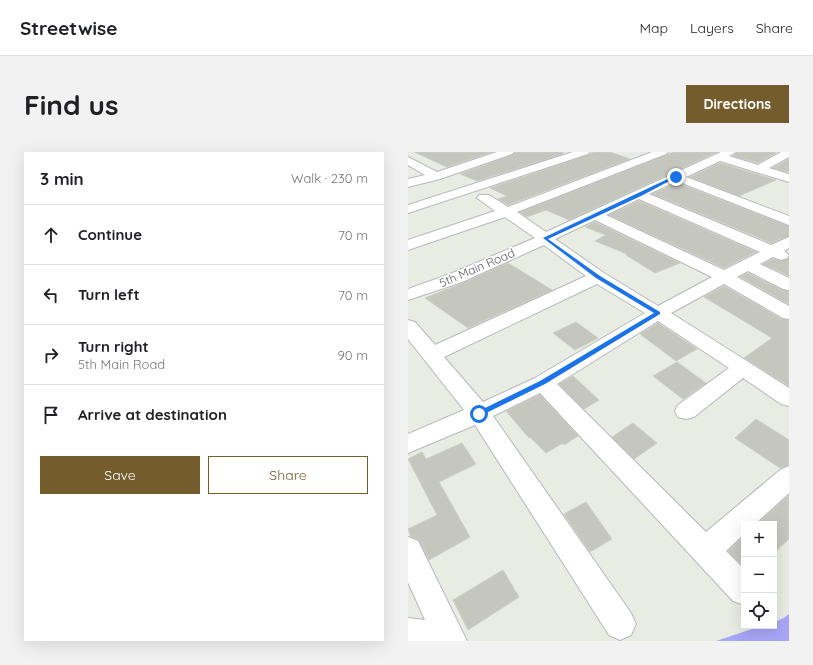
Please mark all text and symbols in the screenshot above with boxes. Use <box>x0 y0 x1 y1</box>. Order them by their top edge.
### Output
text: Streetwise <box>20 16 117 40</box>
text: Map <box>639 19 668 37</box>
text: Layers <box>690 19 734 37</box>
text: Share <box>756 19 793 37</box>
button: Directions <box>686 85 789 123</box>
text: Find us <box>24 87 118 122</box>
text: 3 min <box>40 168 84 189</box>
route end <box>667 168 685 186</box>
text: Walk · 230 m <box>291 170 368 186</box>
icon: ahead <box>40 224 62 246</box>
text: Continue <box>78 225 142 244</box>
text: 70 m <box>338 227 368 243</box>
street label: 5th Main Road <box>437 245 517 290</box>
icon: left <box>40 284 62 306</box>
text: Turn left <box>78 285 140 304</box>
text: 70 m <box>338 287 368 303</box>
text: Turn right <box>78 337 149 356</box>
icon: right <box>40 344 62 366</box>
text: 90 m <box>338 347 368 363</box>
text: 5th Main Road <box>78 356 165 372</box>
icon: arrive <box>40 404 62 426</box>
text: Arrive at destination <box>78 405 227 424</box>
route start <box>470 405 488 423</box>
button: Save <box>40 456 200 494</box>
button: Share <box>208 456 368 494</box>
map controls <box>741 521 777 629</box>
button: + <box>741 521 777 557</box>
button: − <box>741 557 777 593</box>
button: locate <box>741 593 777 629</box>

